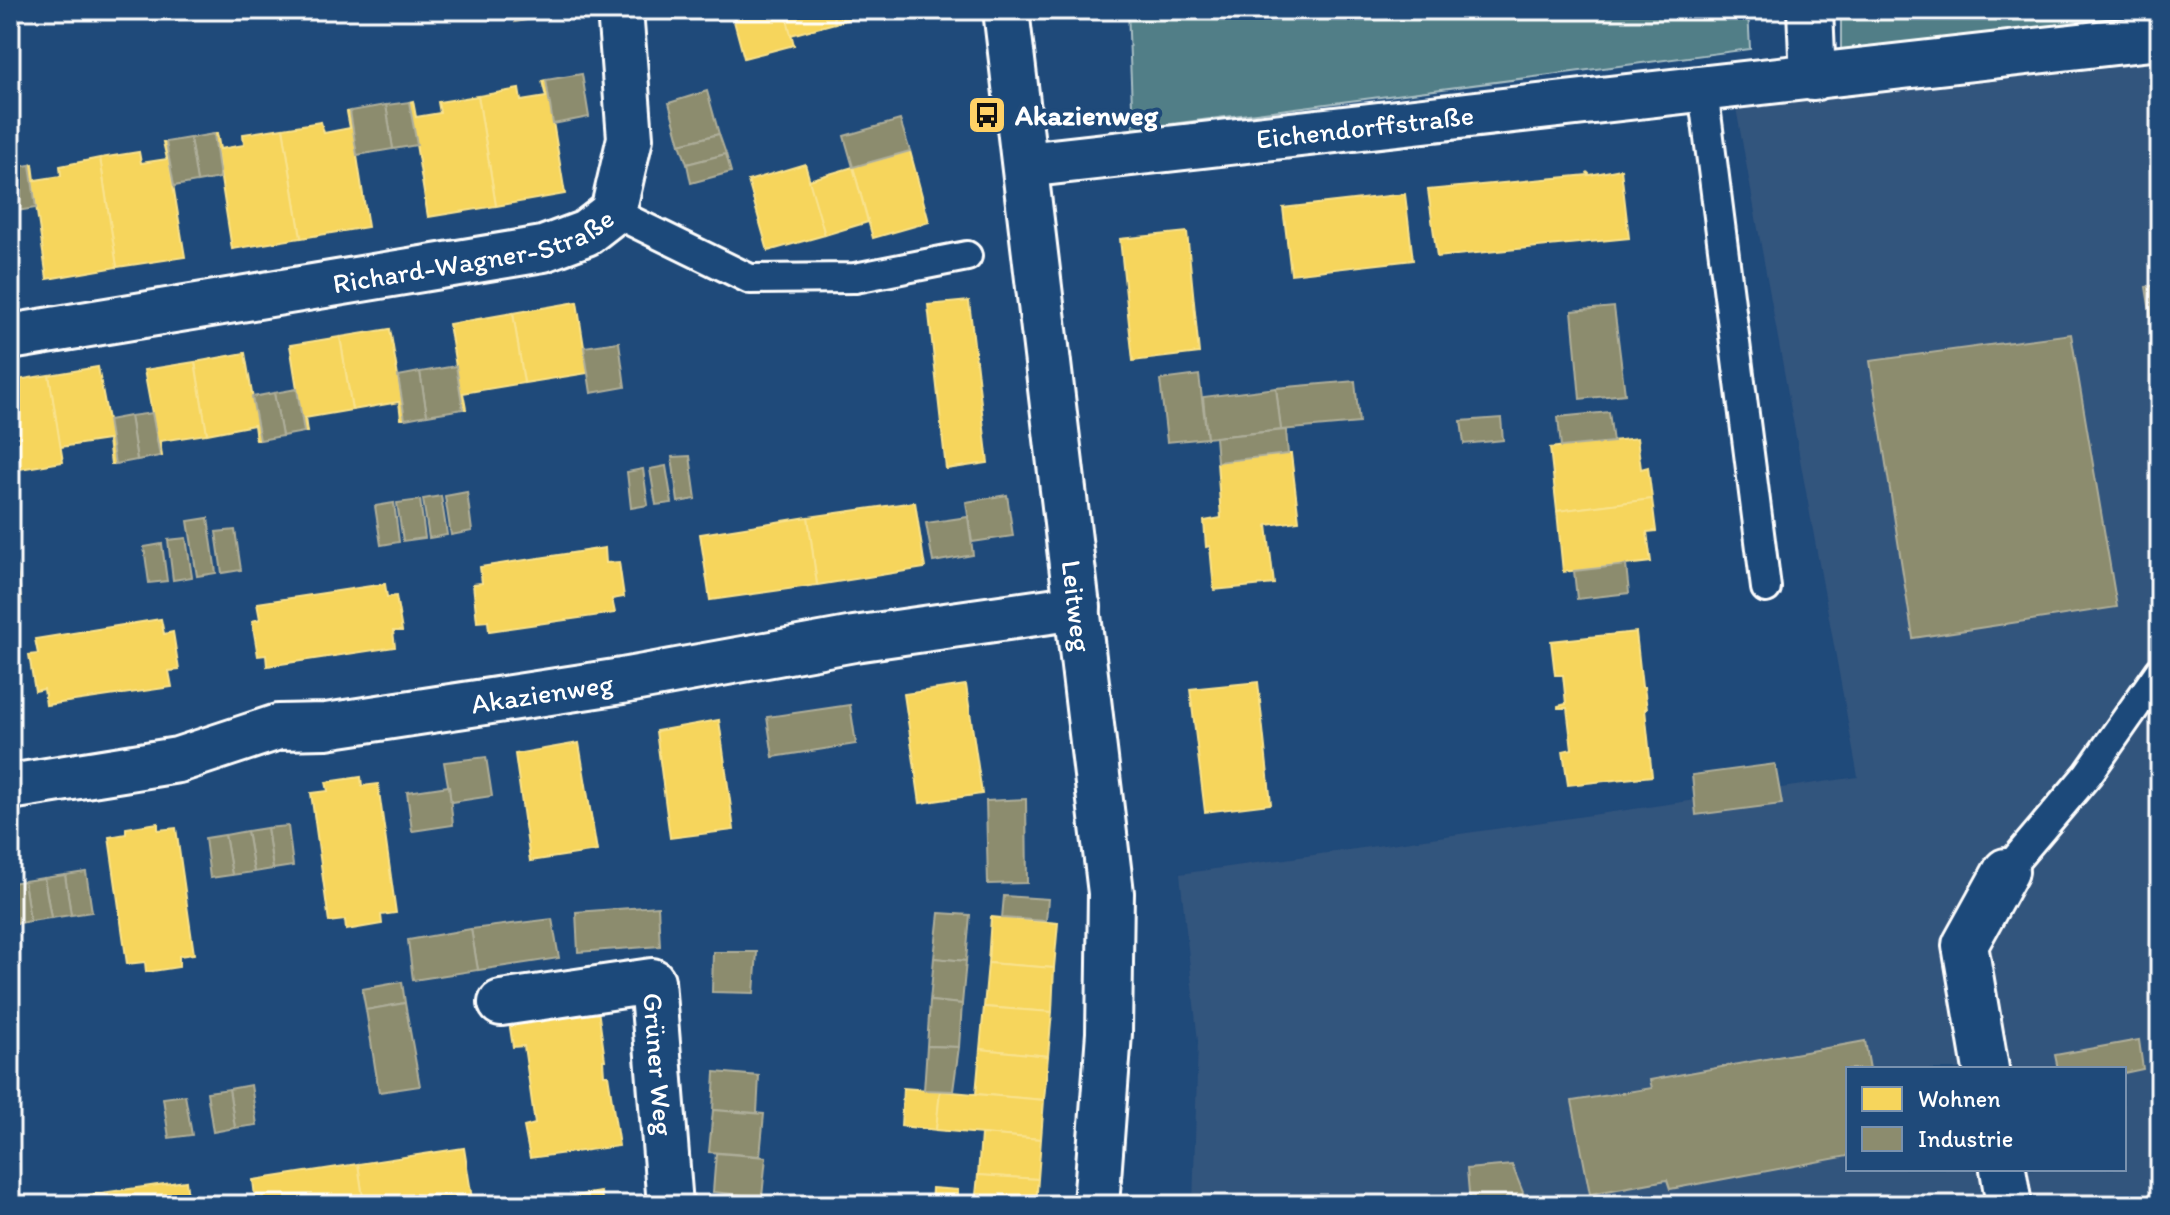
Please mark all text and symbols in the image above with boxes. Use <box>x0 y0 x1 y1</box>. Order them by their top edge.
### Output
bus stop icon: Akazienweg <box>966 94 1008 136</box>
place label: Akazienweg <box>1014 98 1159 132</box>
street label: Eichendorffstraße <box>1254 98 1475 156</box>
street label: Richard-Wagner-Straße <box>330 201 621 300</box>
street label: Leitweg <box>1055 558 1099 654</box>
street label: Akazienweg <box>469 665 616 721</box>
street label: Grüner Weg <box>636 991 681 1138</box>
legend <box>1846 1067 2126 1171</box>
text: Wohnen <box>1918 1084 2001 1113</box>
text: Industrie <box>1918 1124 2013 1153</box>

